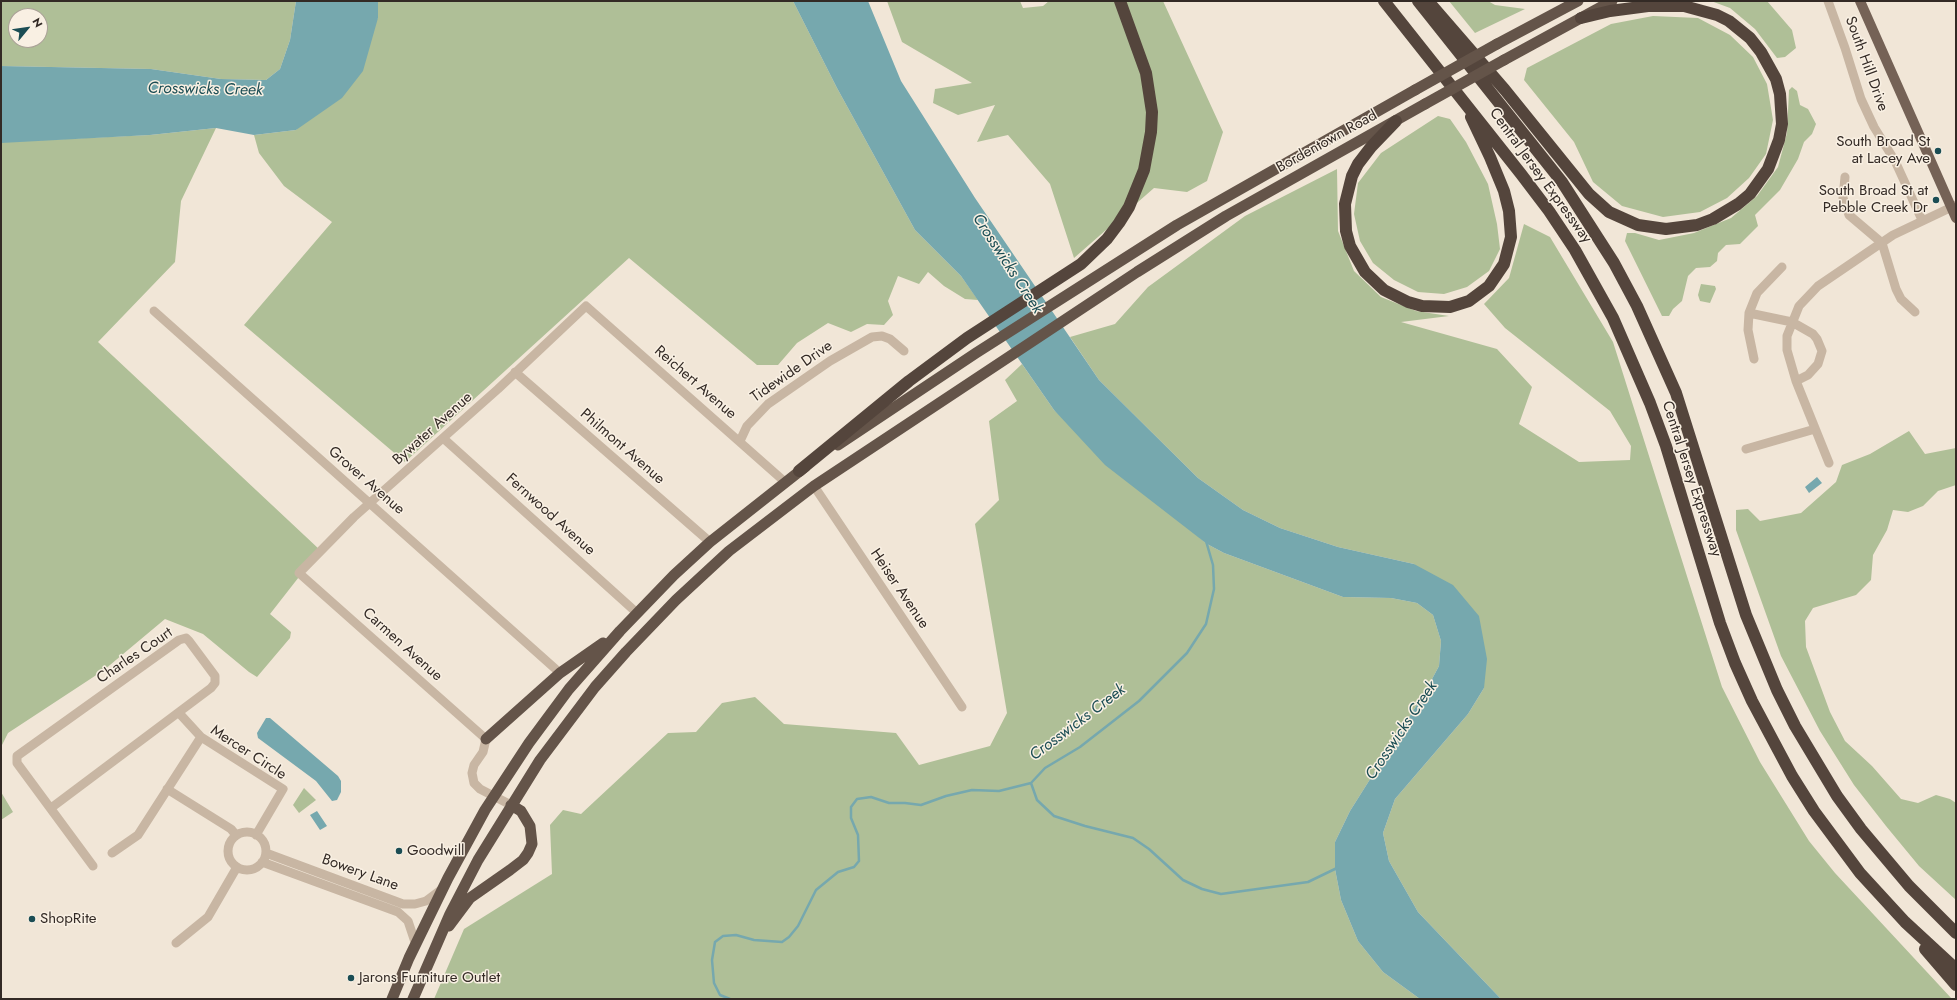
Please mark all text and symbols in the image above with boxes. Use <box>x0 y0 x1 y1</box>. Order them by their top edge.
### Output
north arrow <box>8 8 48 48</box>
street label: South Hill Drive <box>1841 14 1891 114</box>
text: N <box>29 15 47 30</box>
water label: Crosswicks Creek <box>147 79 263 101</box>
street label: Central Jersey Expressway <box>1485 105 1595 247</box>
street label: Bordentown Road <box>1274 107 1380 177</box>
place label: South Broad St at Lacey Ave <box>1836 133 1930 168</box>
marker: South Broad St at Lacey Ave <box>1933 146 1943 156</box>
place label: South Broad St at Pebble Creek Dr <box>1819 182 1928 217</box>
marker: South Broad St at Pebble Creek Dr <box>1931 195 1941 205</box>
water label: Crosswicks Creek <box>968 210 1046 318</box>
street label: Tidewide Drive <box>748 337 836 407</box>
street label: Reichert Avenue <box>650 342 740 424</box>
street label: Bywater Avenue <box>390 389 476 469</box>
street label: Central Jersey Expressway <box>1657 399 1725 559</box>
street label: Philmont Avenue <box>576 405 668 489</box>
street label: Grover Avenue <box>324 443 408 519</box>
street label: Fernwood Avenue <box>502 470 598 560</box>
street label: Heiser Avenue <box>866 546 932 632</box>
street label: Carmen Avenue <box>358 604 446 686</box>
street label: Charles Court <box>94 624 176 688</box>
water label: Crosswicks Creek <box>1362 678 1442 784</box>
water label: Crosswicks Creek <box>1026 681 1130 765</box>
street label: Mercer Circle <box>207 722 289 784</box>
place label: Goodwill <box>407 842 465 860</box>
marker: Goodwill <box>394 846 404 856</box>
street label: Bowery Lane <box>319 851 401 895</box>
place label: ShopRite <box>40 910 96 928</box>
marker: ShopRite <box>27 914 37 924</box>
place label: Jarons Furniture Outlet <box>359 969 500 987</box>
marker: Jarons Furniture Outlet <box>346 973 356 983</box>

